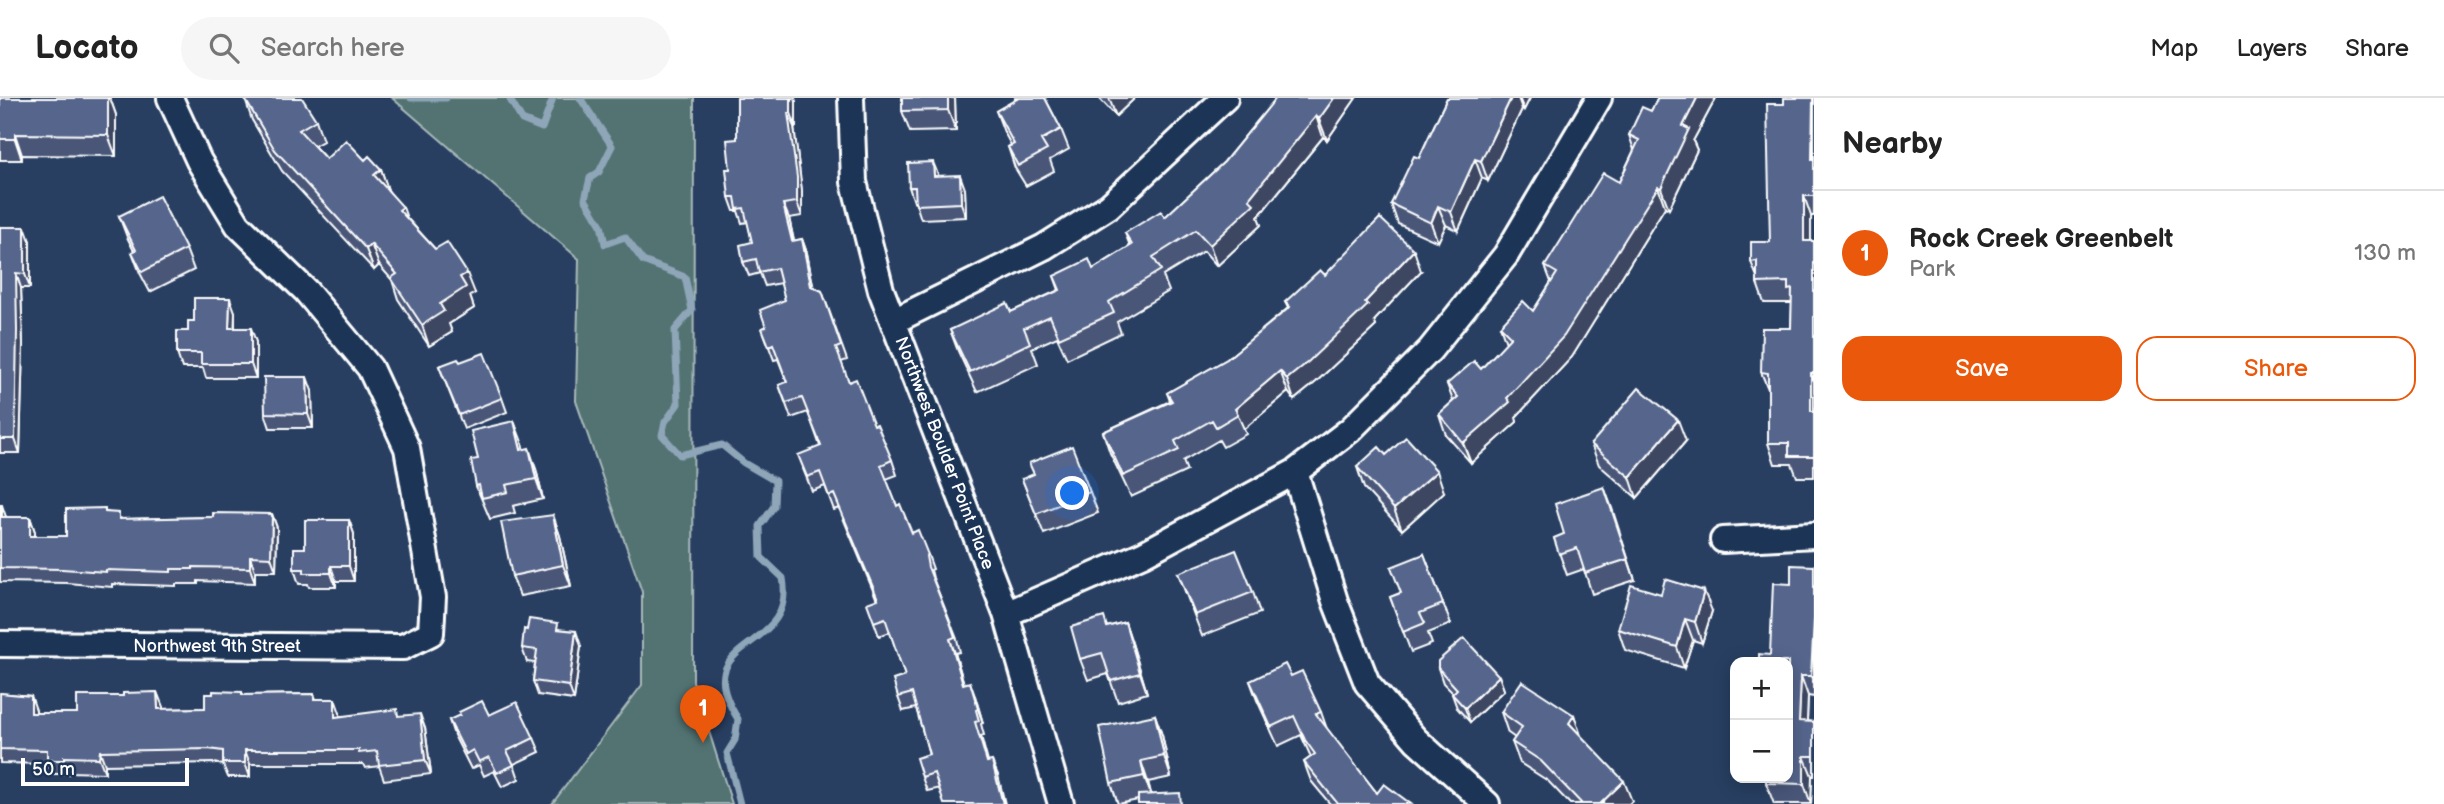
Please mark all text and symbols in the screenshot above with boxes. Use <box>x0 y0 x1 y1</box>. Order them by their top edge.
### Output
search box <box>181 17 671 80</box>
text: Locato <box>35 28 139 68</box>
icon: search <box>205 29 243 67</box>
text: Search here <box>261 33 405 64</box>
text: Map <box>2150 34 2198 63</box>
text: Layers <box>2236 34 2307 63</box>
text: Share <box>2345 34 2409 63</box>
text: Nearby <box>1842 126 1942 162</box>
text: Rock Creek Greenbelt <box>1909 224 2173 255</box>
text: 1 <box>1860 239 1870 267</box>
text: 130 m <box>2354 239 2416 267</box>
text: Park <box>1909 255 1955 283</box>
street label: Northwest Boulder Point Place <box>890 334 999 573</box>
button: Save <box>1842 336 2122 401</box>
button: Share <box>2136 336 2416 401</box>
your location <box>1055 476 1089 510</box>
street label: Northwest 9th Street <box>133 636 301 657</box>
map controls <box>1730 657 1793 783</box>
button: + <box>1730 657 1793 720</box>
pin: 1 <box>680 685 726 743</box>
button: − <box>1730 720 1793 783</box>
scale bar <box>21 755 189 787</box>
text: 50 m <box>32 758 75 781</box>

